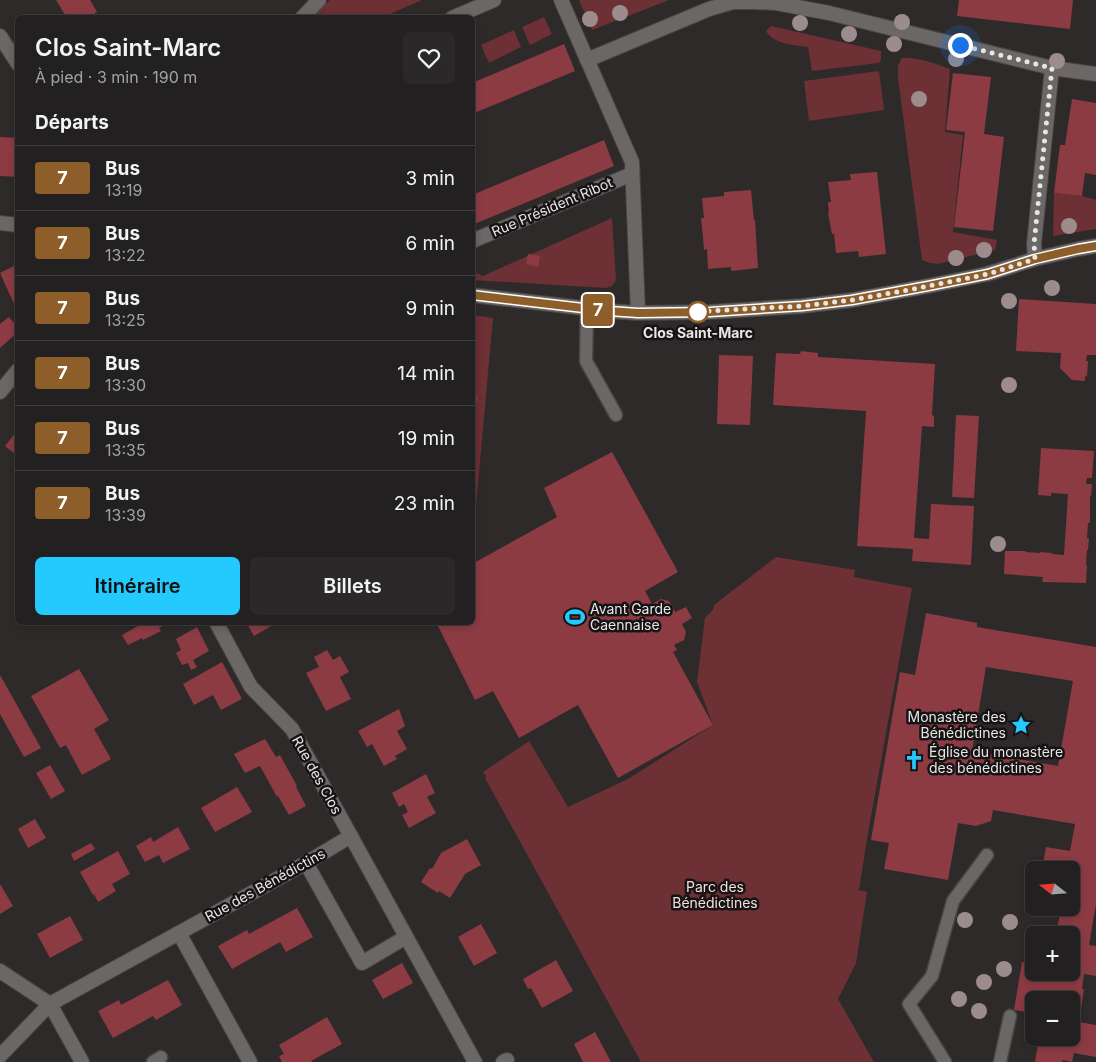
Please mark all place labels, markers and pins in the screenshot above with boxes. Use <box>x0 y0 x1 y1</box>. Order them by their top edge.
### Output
marker: Clos Saint-Marc <box>687 301 709 323</box>
place label: Clos Saint-Marc <box>643 324 753 341</box>
place label: Avant Garde Caennaise <box>590 600 671 633</box>
sports icon: Avant Garde Caennaise <box>564 606 586 628</box>
place label: Monastère des Bénédictines <box>908 708 1006 741</box>
place icon: Monastère des Bénédictines <box>1010 714 1032 736</box>
place label: Église du monastère des bénédictines <box>929 743 1063 776</box>
church icon: Église du monastère des bénédictines <box>903 749 925 771</box>

